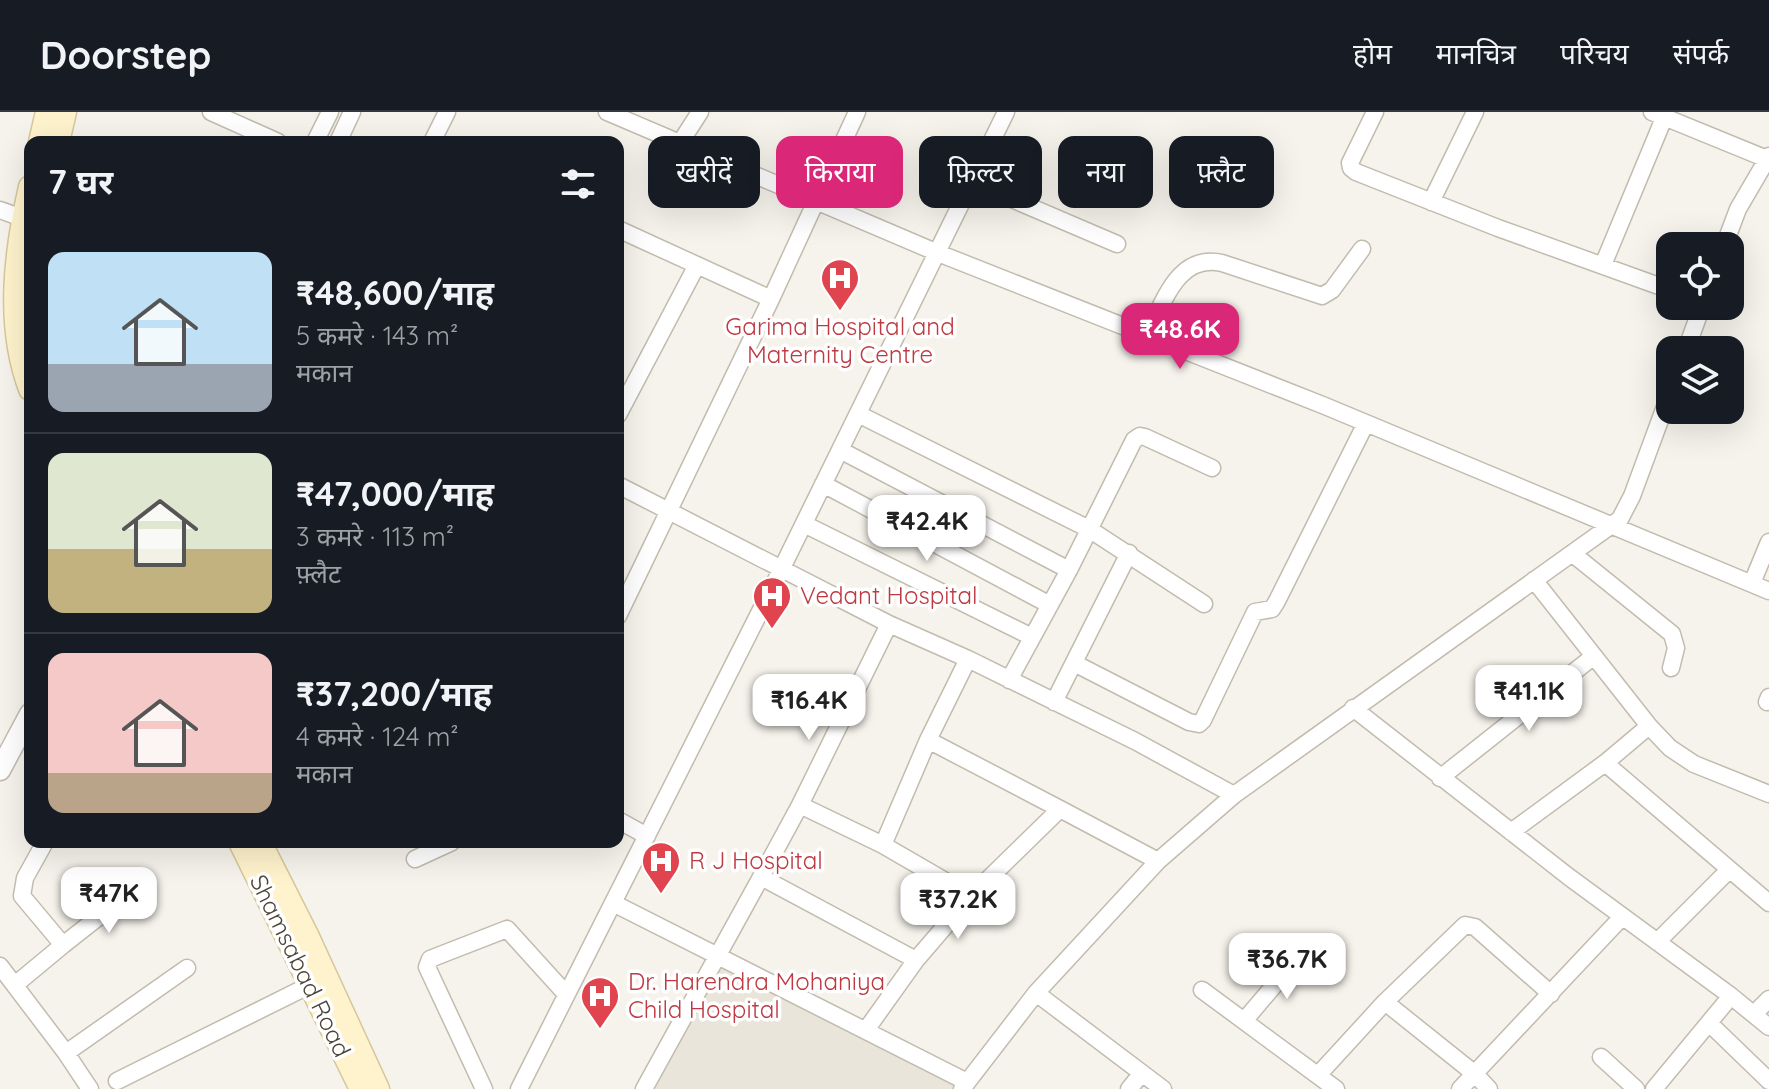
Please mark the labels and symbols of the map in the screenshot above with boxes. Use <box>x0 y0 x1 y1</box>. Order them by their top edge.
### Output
hospital icon: Garima Hospital and Maternity Centre <box>819 257 861 312</box>
pin: ₹48.6K <box>1115 303 1245 371</box>
place label: Garima Hospital and Maternity Centre <box>725 311 955 369</box>
pin: ₹42.4K <box>862 495 992 563</box>
hospital icon: Vedant Hospital <box>751 575 793 630</box>
place label: Vedant Hospital <box>800 580 978 610</box>
pin: ₹41.1K <box>1464 665 1594 733</box>
pin: ₹16.4K <box>744 674 874 742</box>
hospital icon: R J Hospital <box>640 840 682 895</box>
place label: R J Hospital <box>689 845 823 875</box>
pin: ₹47K <box>62 867 156 935</box>
street label: Shamsabad Road <box>244 869 358 1062</box>
pin: ₹37.2K <box>893 873 1023 941</box>
pin: ₹36.7K <box>1222 933 1352 1001</box>
place label: Dr. Harendra Mohaniya Child Hospital <box>628 966 885 1024</box>
hospital icon: Dr. Harendra Mohaniya Child Hospital <box>579 975 621 1030</box>

